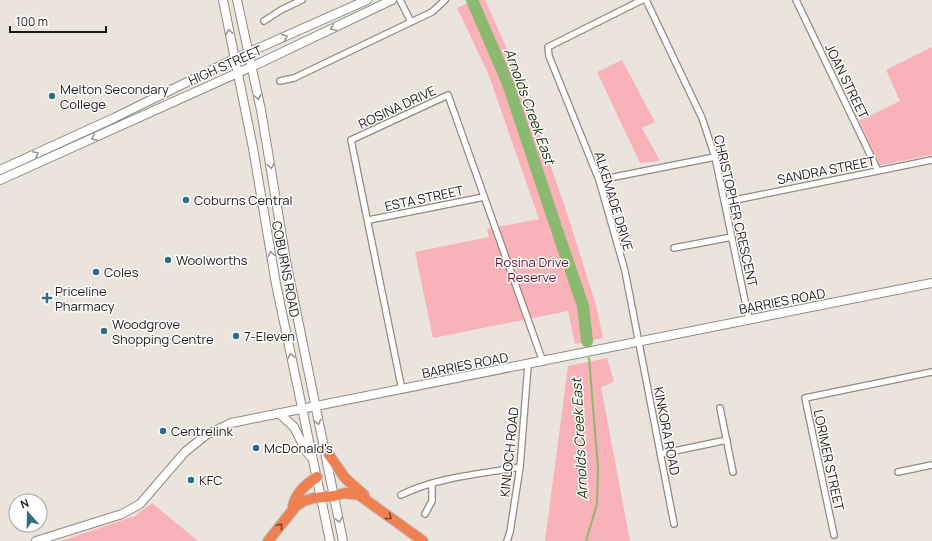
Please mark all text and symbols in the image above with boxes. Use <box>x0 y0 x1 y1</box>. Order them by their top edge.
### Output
scale bar <box>10 8 106 34</box>
text: 100 m <box>16 13 48 30</box>
one-way arrow <box>329 23 337 31</box>
one-way arrow <box>225 29 233 36</box>
one-way arrow <box>281 34 289 42</box>
street label: JOAN STREET <box>821 40 873 122</box>
street label: HIGH STREET <box>185 41 265 89</box>
water label: Arnolds Creek East <box>500 45 560 168</box>
place label: Melton Secondary College <box>60 80 169 113</box>
street label: ROSINA DRIVE <box>355 81 439 133</box>
marker: Melton Secondary College <box>47 91 57 101</box>
one-way arrow <box>254 93 262 100</box>
one-way arrow <box>91 133 98 141</box>
street label: CHRISTOPHER CRESCENT <box>710 133 762 289</box>
street label: ALKEMADE DRIVE <box>590 149 638 253</box>
one-way arrow <box>31 151 39 159</box>
street label: SANDRA STREET <box>775 152 877 188</box>
one-way arrow <box>266 163 275 169</box>
street label: ESTA STREET <box>383 181 465 215</box>
place label: Coburns Central <box>194 191 293 209</box>
marker: Coburns Central <box>181 195 191 205</box>
street label: COBURNS ROAD <box>268 219 304 319</box>
place label: Woolworths <box>176 251 248 269</box>
one-way arrow <box>267 251 275 257</box>
park label: Rosina Drive Reserve <box>495 253 569 286</box>
marker: Woolworths <box>163 255 173 265</box>
place label: Coles <box>104 263 139 281</box>
marker: Coles <box>91 267 101 277</box>
place label: Priceline Pharmacy <box>55 282 115 315</box>
street label: BARRIES ROAD <box>737 284 827 318</box>
marker: Priceline Pharmacy <box>42 293 52 303</box>
place label: Woodgrove Shopping Centre <box>112 315 214 348</box>
marker: Woodgrove Shopping Centre <box>99 326 109 336</box>
place label: 7-Eleven <box>244 327 295 345</box>
marker: 7-Eleven <box>231 331 241 341</box>
street label: BARRIES ROAD <box>420 348 510 382</box>
one-way arrow <box>288 353 296 359</box>
water label: Arnolds Creek East <box>566 376 592 500</box>
street label: KINKORA ROAD <box>650 385 684 477</box>
street label: KINLOCH ROAD <box>495 406 523 498</box>
street label: LORIMER STREET <box>810 408 849 512</box>
one-way arrow <box>313 418 322 425</box>
place label: Centrelink <box>171 422 234 440</box>
marker: Centrelink <box>158 426 168 436</box>
place label: McDonald's <box>264 439 333 457</box>
marker: McDonald's <box>251 443 261 453</box>
place label: KFC <box>199 471 223 489</box>
marker: KFC <box>186 475 196 485</box>
north arrow <box>8 493 48 533</box>
text: N <box>18 495 31 512</box>
one-way arrow <box>385 512 392 520</box>
one-way arrow <box>334 517 342 523</box>
one-way arrow <box>276 523 283 530</box>

